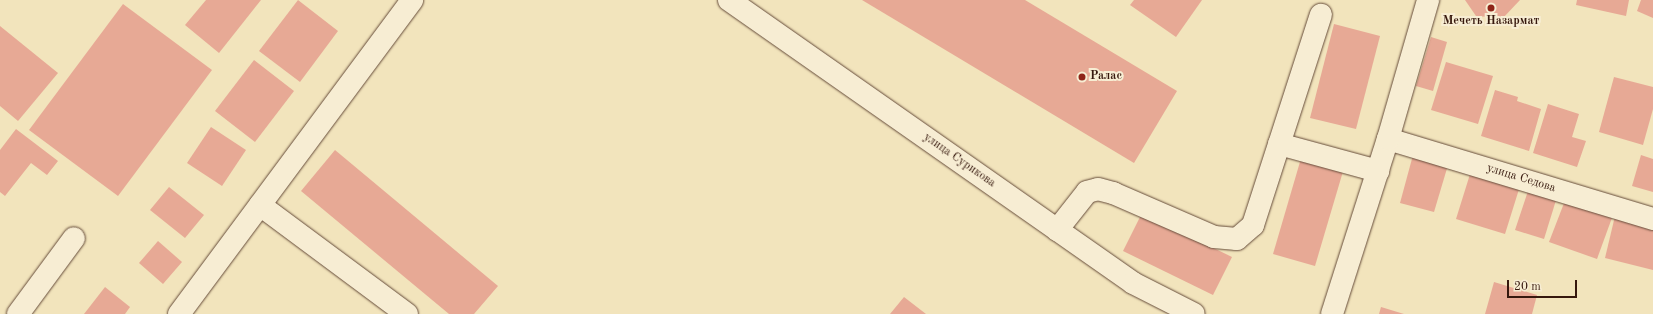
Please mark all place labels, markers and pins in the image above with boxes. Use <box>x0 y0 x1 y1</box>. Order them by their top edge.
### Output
marker: Мечеть Назармат <box>1486 3 1496 13</box>
place label: Мечеть Назармат <box>1443 15 1539 29</box>
place label: Ралас <box>1090 70 1122 84</box>
marker: Ралас <box>1077 72 1087 82</box>

